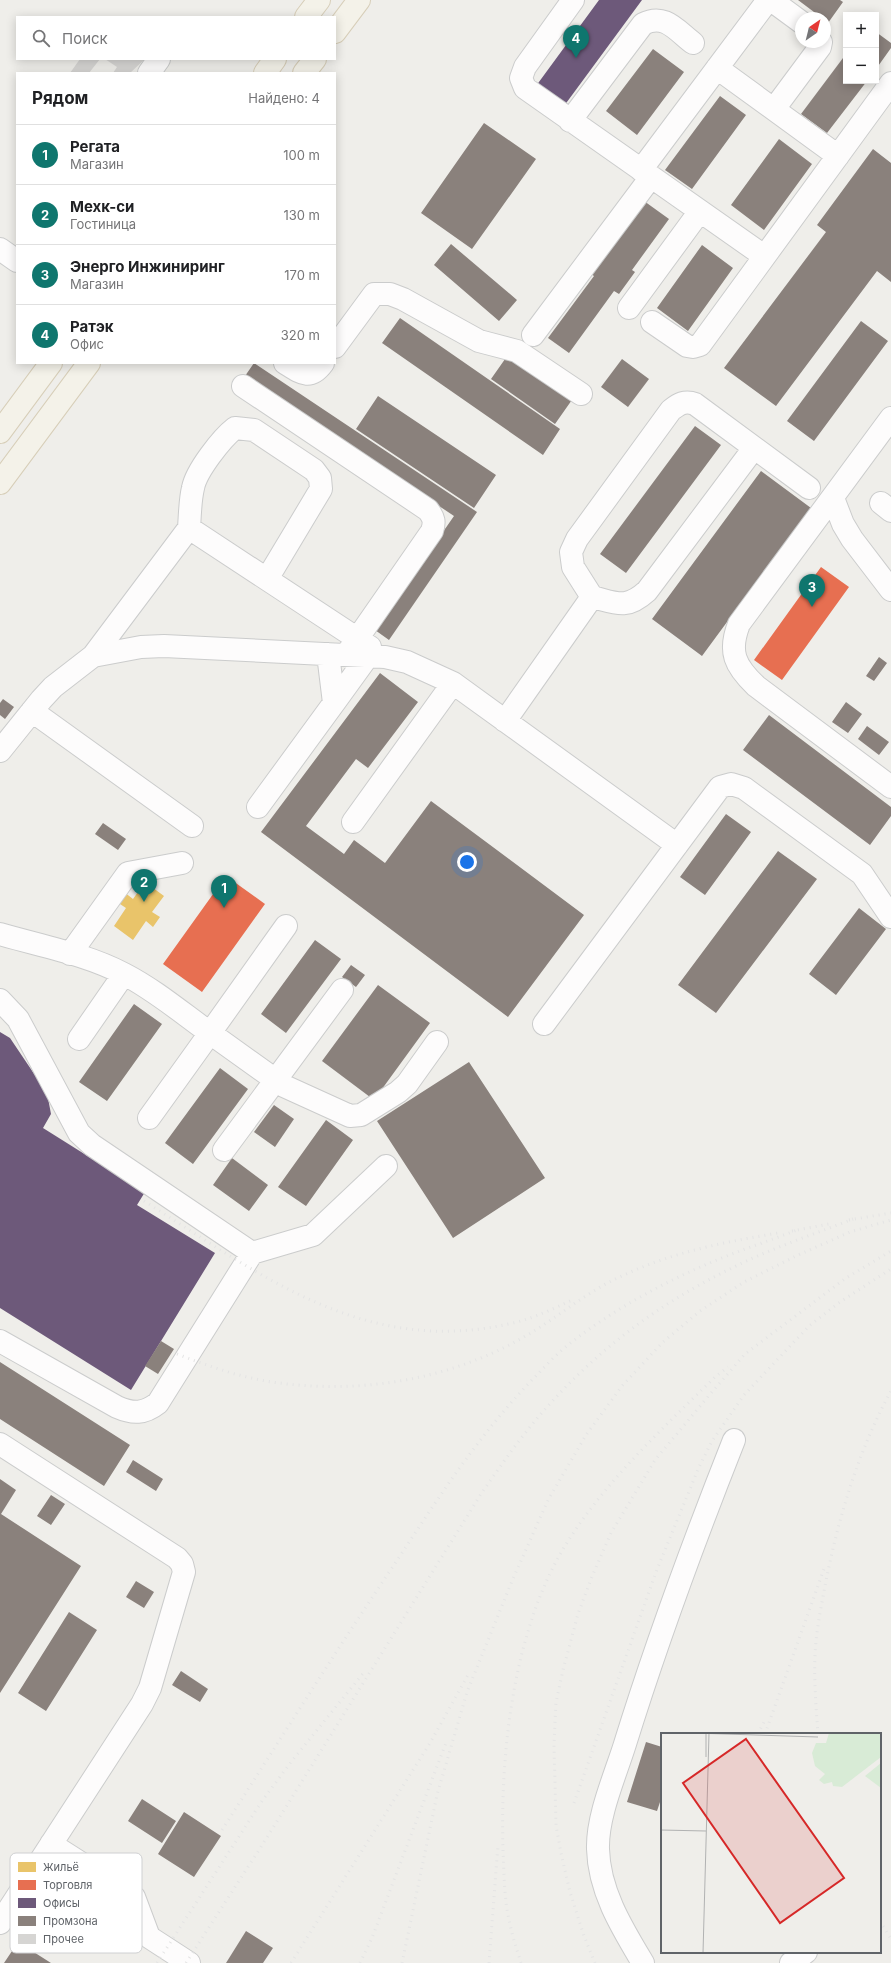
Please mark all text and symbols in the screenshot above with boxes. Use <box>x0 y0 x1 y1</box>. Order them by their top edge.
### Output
north arrow <box>795 12 831 48</box>
map controls <box>843 12 879 84</box>
button: + <box>843 12 879 48</box>
search box <box>16 16 336 60</box>
pin: 4 <box>563 25 589 58</box>
icon: search <box>30 27 52 49</box>
text: Поиск <box>62 29 108 48</box>
button: − <box>843 48 879 84</box>
text: Рядом <box>32 88 88 108</box>
text: Найдено: 4 <box>248 90 320 106</box>
text: Регата <box>70 137 120 156</box>
text: 1 <box>42 147 48 163</box>
text: 100 m <box>283 147 320 163</box>
text: Магазин <box>70 156 124 172</box>
text: Мехк-си <box>70 197 134 216</box>
text: 2 <box>41 207 49 223</box>
text: 130 m <box>283 207 320 223</box>
text: Гостиница <box>70 216 136 232</box>
text: Энерго Инжиниринг <box>70 257 225 276</box>
text: 3 <box>41 267 49 283</box>
text: 170 m <box>284 267 320 283</box>
text: Магазин <box>70 276 124 292</box>
text: Ратэк <box>70 317 113 336</box>
text: 4 <box>41 327 49 343</box>
text: 320 m <box>281 327 320 343</box>
text: Офис <box>70 336 104 352</box>
pin: 3 <box>799 574 825 607</box>
your location <box>457 852 477 872</box>
pin: 2 <box>131 869 157 902</box>
pin: 1 <box>211 875 237 908</box>
inset map <box>661 1733 881 1953</box>
legend <box>10 1853 142 1953</box>
text: Жильё <box>43 1860 79 1874</box>
text: Торговля <box>43 1878 92 1892</box>
text: Офисы <box>43 1896 80 1910</box>
text: Промзона <box>43 1914 98 1928</box>
text: Прочее <box>43 1932 84 1946</box>

